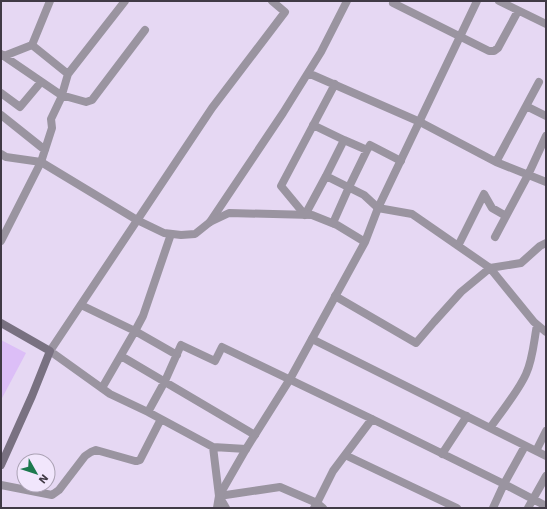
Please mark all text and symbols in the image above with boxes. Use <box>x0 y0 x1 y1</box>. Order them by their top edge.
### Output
north arrow <box>16 453 56 493</box>
text: N <box>36 472 51 486</box>

